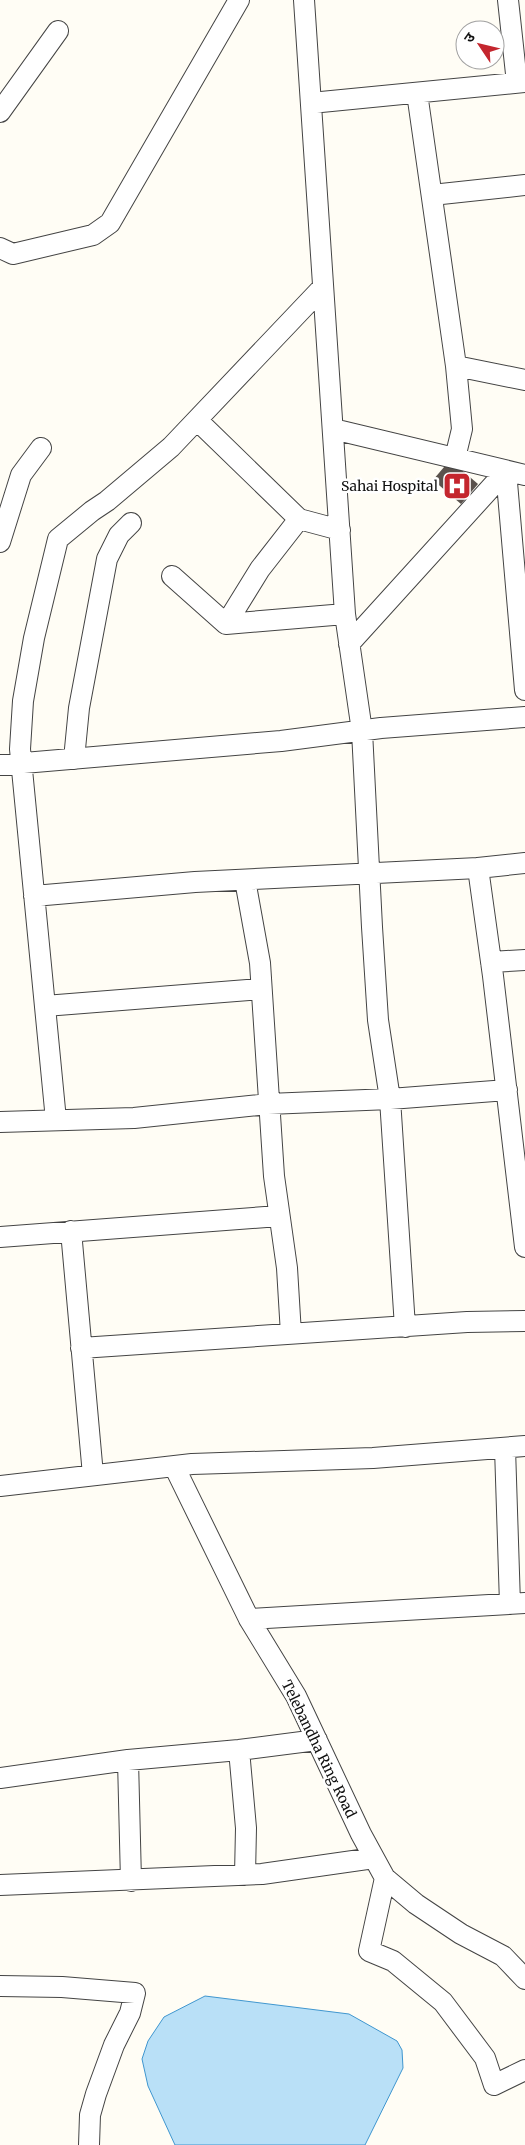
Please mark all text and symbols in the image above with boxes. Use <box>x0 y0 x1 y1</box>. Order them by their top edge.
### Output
north arrow <box>455 20 505 70</box>
text: उ <box>460 28 480 46</box>
hospital icon: Sahai Hospital <box>442 471 472 501</box>
place label: Sahai Hospital <box>341 477 439 495</box>
street label: Telebandha Ring Road <box>278 1677 360 1821</box>

